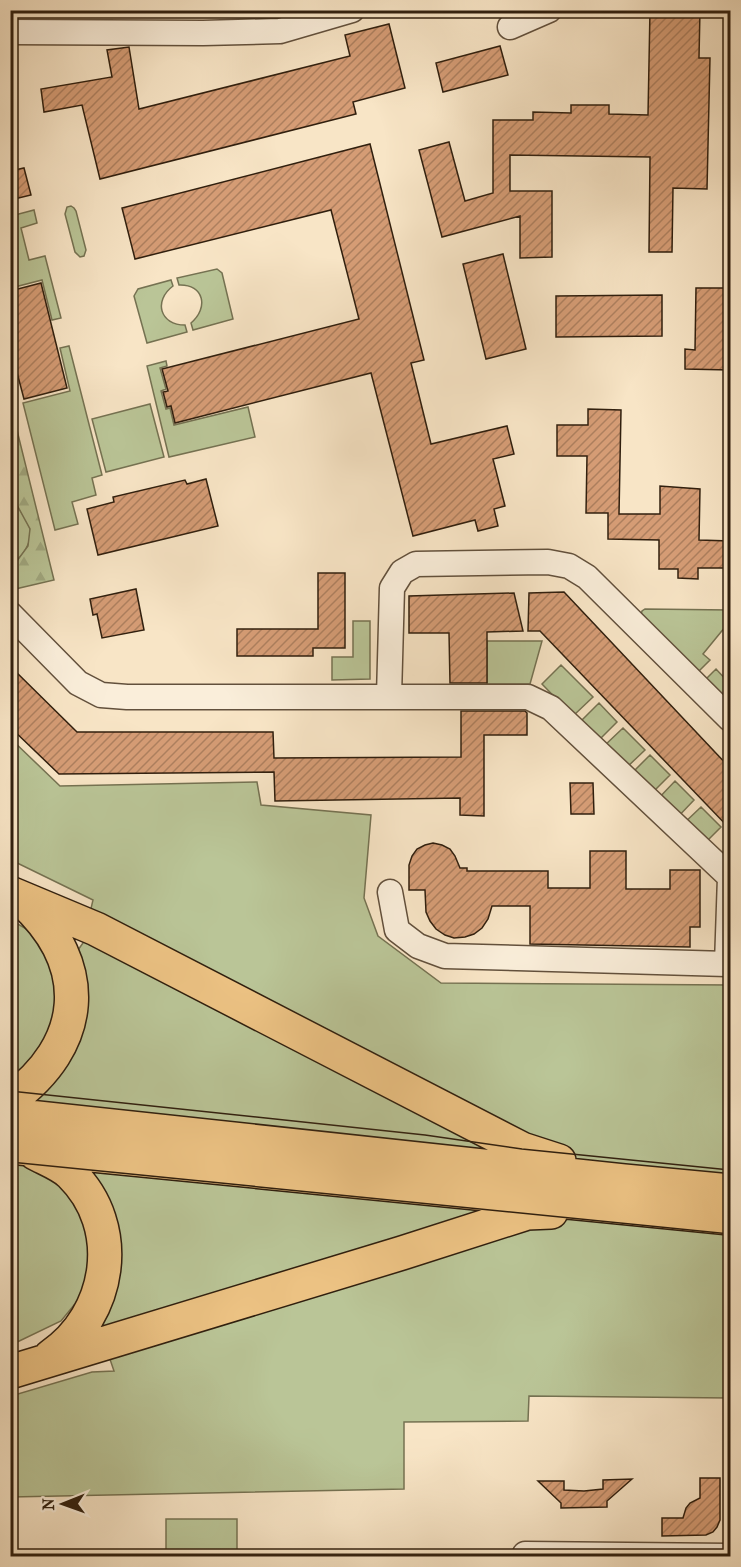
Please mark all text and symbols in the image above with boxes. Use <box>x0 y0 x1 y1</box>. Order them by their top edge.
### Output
north arrow <box>33 1474 93 1534</box>
text: N <box>39 1497 58 1510</box>

